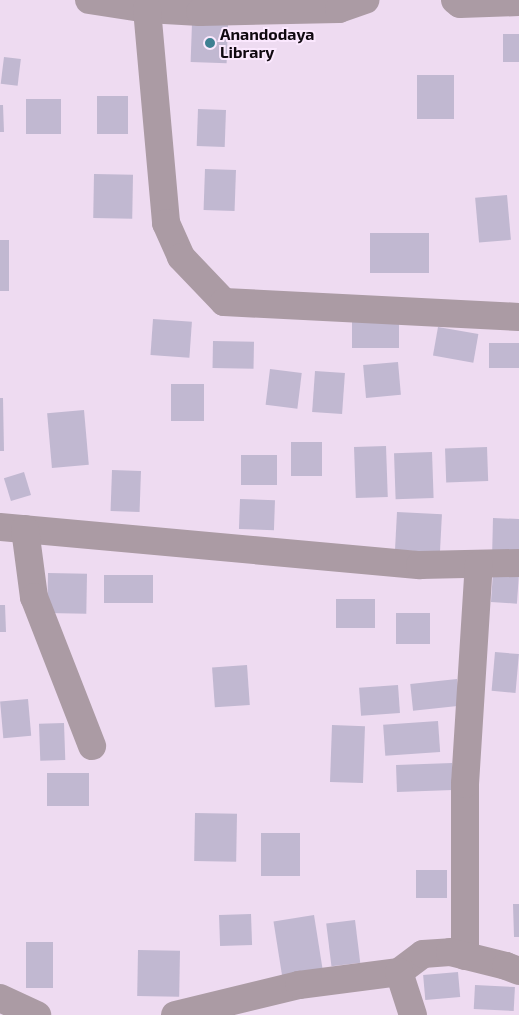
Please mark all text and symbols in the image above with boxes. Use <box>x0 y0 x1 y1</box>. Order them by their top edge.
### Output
place label: Anandodaya Library <box>220 24 314 62</box>
marker: Anandodaya Library <box>204 37 216 49</box>

